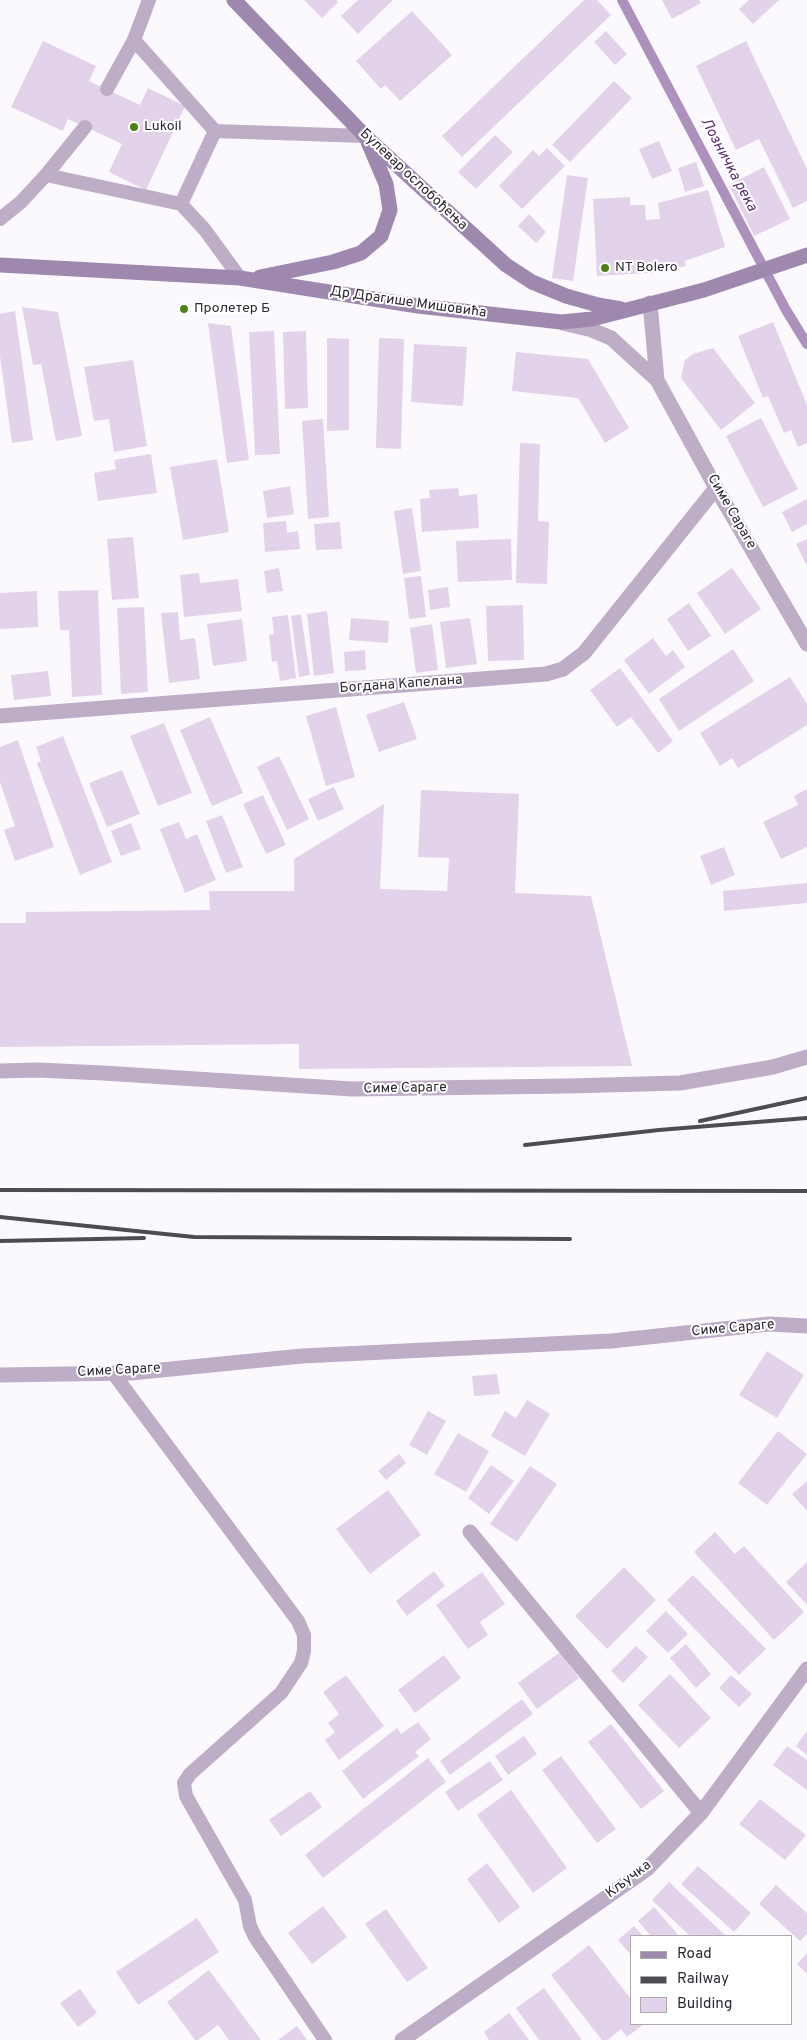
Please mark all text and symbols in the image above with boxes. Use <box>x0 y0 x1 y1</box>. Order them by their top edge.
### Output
water label: Лозничка река <box>696 115 760 215</box>
place label: Lukoil <box>144 119 182 135</box>
marker: Lukoil <box>128 121 140 133</box>
street label: Булевар ослобођења <box>356 126 470 234</box>
place label: NT Bolero <box>615 260 678 276</box>
marker: NT Bolero <box>599 262 611 274</box>
street label: Др Драгише Мишовића <box>329 284 487 322</box>
place label: Пролетер Б <box>194 301 270 317</box>
marker: Пролетер Б <box>178 303 190 315</box>
street label: Симе Сараге <box>703 472 759 552</box>
street label: Богдана Капелана <box>339 672 463 698</box>
street label: Симе Сараге <box>363 1080 447 1098</box>
street label: Симе Сараге <box>691 1317 775 1341</box>
street label: Симе Сараге <box>77 1360 161 1382</box>
street label: Кључка <box>603 1858 655 1902</box>
legend <box>630 1935 792 2025</box>
text: Road <box>677 1945 712 1964</box>
text: Railway <box>677 1970 729 1989</box>
text: Building <box>677 1995 732 2014</box>

